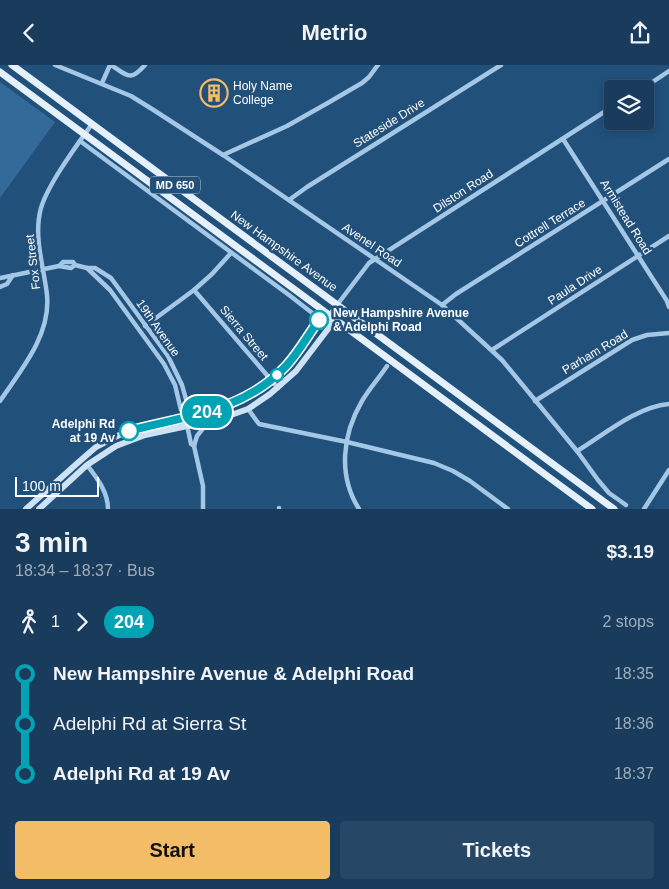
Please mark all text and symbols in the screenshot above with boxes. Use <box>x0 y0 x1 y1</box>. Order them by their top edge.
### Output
icon: back <box>15 19 43 47</box>
icon: share <box>626 19 654 47</box>
text: Metrio <box>302 20 368 45</box>
building icon: Holy Name College <box>199 78 229 108</box>
place label: Holy Name College <box>233 79 293 107</box>
map controls <box>604 80 654 130</box>
button: layers <box>604 80 654 130</box>
street label: Stateside Drive <box>351 95 427 150</box>
street label: Dilston Road <box>430 166 496 216</box>
road number: MD 650 <box>150 177 200 193</box>
street label: Armistead Road <box>597 177 655 257</box>
street label: Cottrell Terrace <box>512 195 588 250</box>
street label: New Hampshire Avenue <box>228 208 340 295</box>
street label: Avenel Road <box>340 220 404 270</box>
street label: Fox Street <box>23 233 43 290</box>
street label: Paula Drive <box>545 262 605 308</box>
street label: 19th Avenue <box>133 297 183 360</box>
street label: Sierra Street <box>217 303 271 364</box>
place label: New Hampshire Avenue & Adelphi Road <box>333 306 469 334</box>
marker: New Hampshire Avenue & Adelphi Road <box>309 310 329 330</box>
street label: Parham Road <box>560 327 630 377</box>
unlabelled marker <box>270 368 284 382</box>
line badge: 204 <box>178 396 236 428</box>
text: 204 <box>192 402 222 422</box>
place label: Adelphi Rd at 19 Av <box>52 417 115 445</box>
marker: Adelphi Rd at 19 Av <box>119 421 139 441</box>
scale bar <box>15 474 99 497</box>
text: 100 m <box>22 478 61 494</box>
text: 3 min <box>15 527 88 558</box>
text: $3.19 <box>606 541 654 562</box>
text: 18:34 – 18:37 · Bus <box>15 562 155 579</box>
icon: walk <box>15 608 43 636</box>
icon: forward <box>68 608 96 636</box>
text: 204 <box>114 612 144 632</box>
text: 1 <box>51 613 60 630</box>
text: 2 stops <box>602 613 654 630</box>
text: New Hampshire Avenue & Adelphi Road <box>53 663 414 684</box>
text: 18:35 <box>614 665 654 682</box>
text: Adelphi Rd at Sierra St <box>53 713 246 734</box>
text: 18:36 <box>614 715 654 732</box>
text: Adelphi Rd at 19 Av <box>53 763 230 784</box>
text: 18:37 <box>614 765 654 782</box>
button: Start <box>15 821 330 879</box>
button: Tickets <box>340 821 654 879</box>

